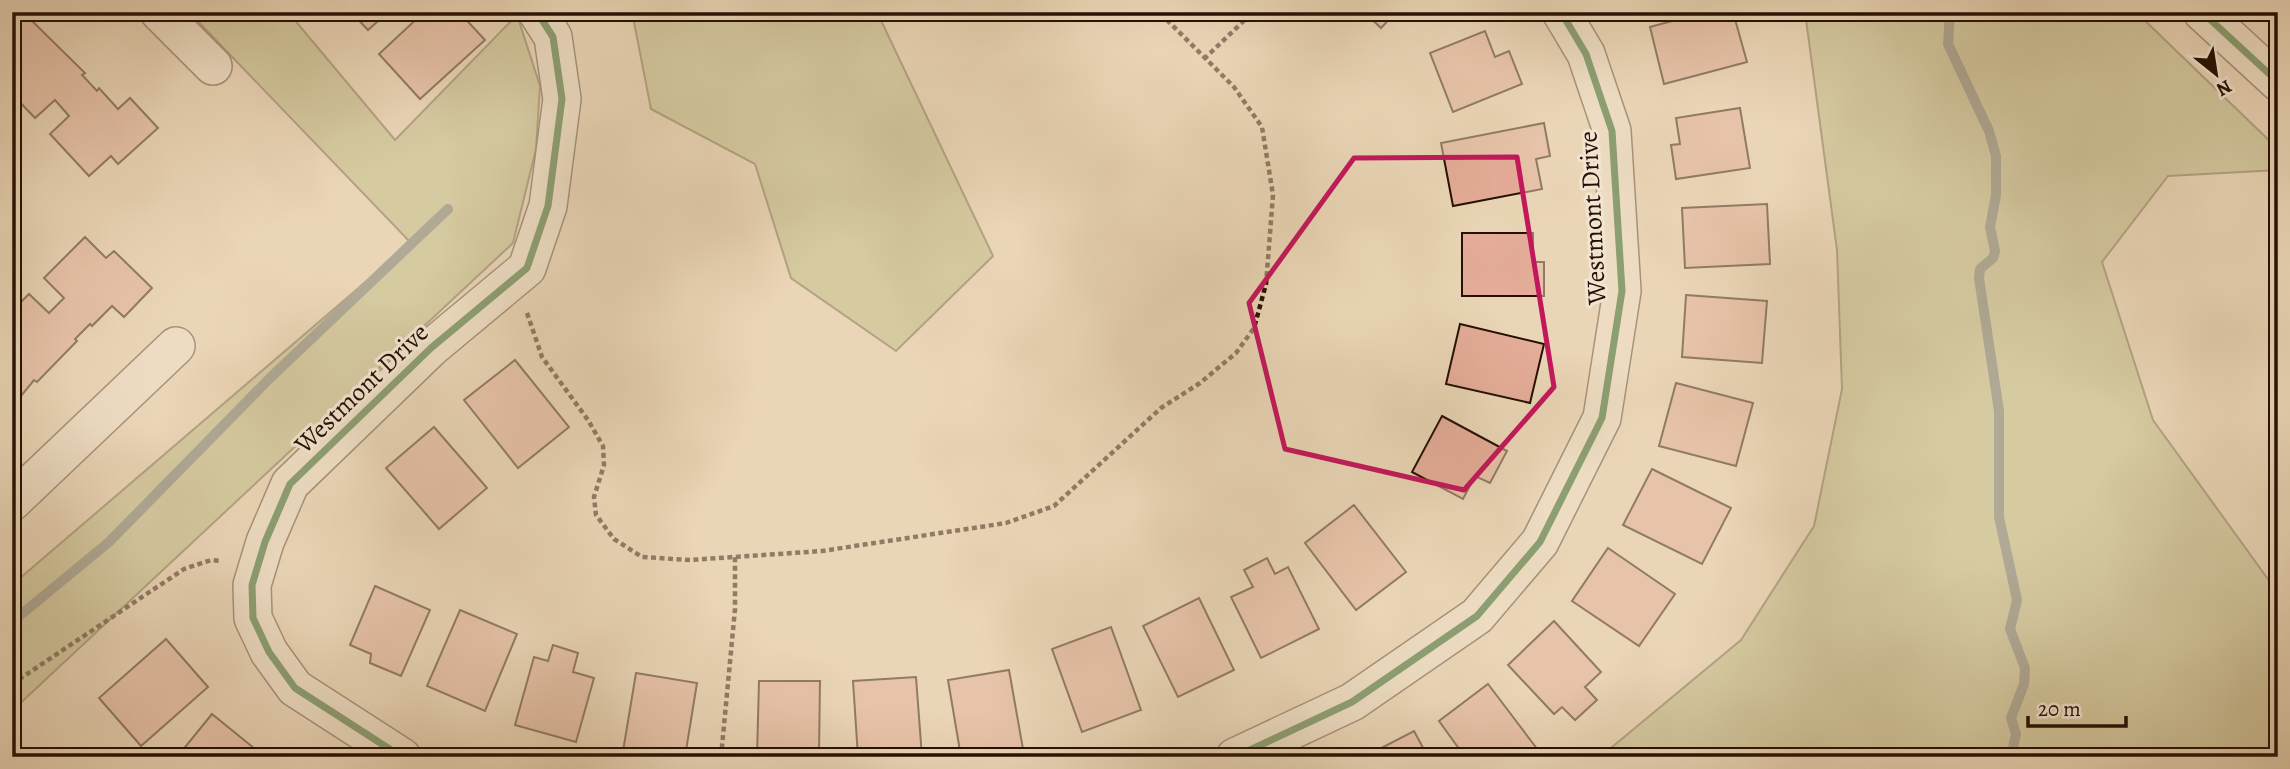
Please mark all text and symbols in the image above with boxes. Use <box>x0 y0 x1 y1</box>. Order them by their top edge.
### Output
north arrow <box>2182 38 2252 108</box>
text: N <box>2211 73 2236 103</box>
street label: Westmont Drive <box>1570 130 1615 307</box>
street label: Westmont Drive <box>286 315 436 462</box>
scale bar <box>2028 685 2126 729</box>
text: 20 m <box>2038 695 2081 723</box>

